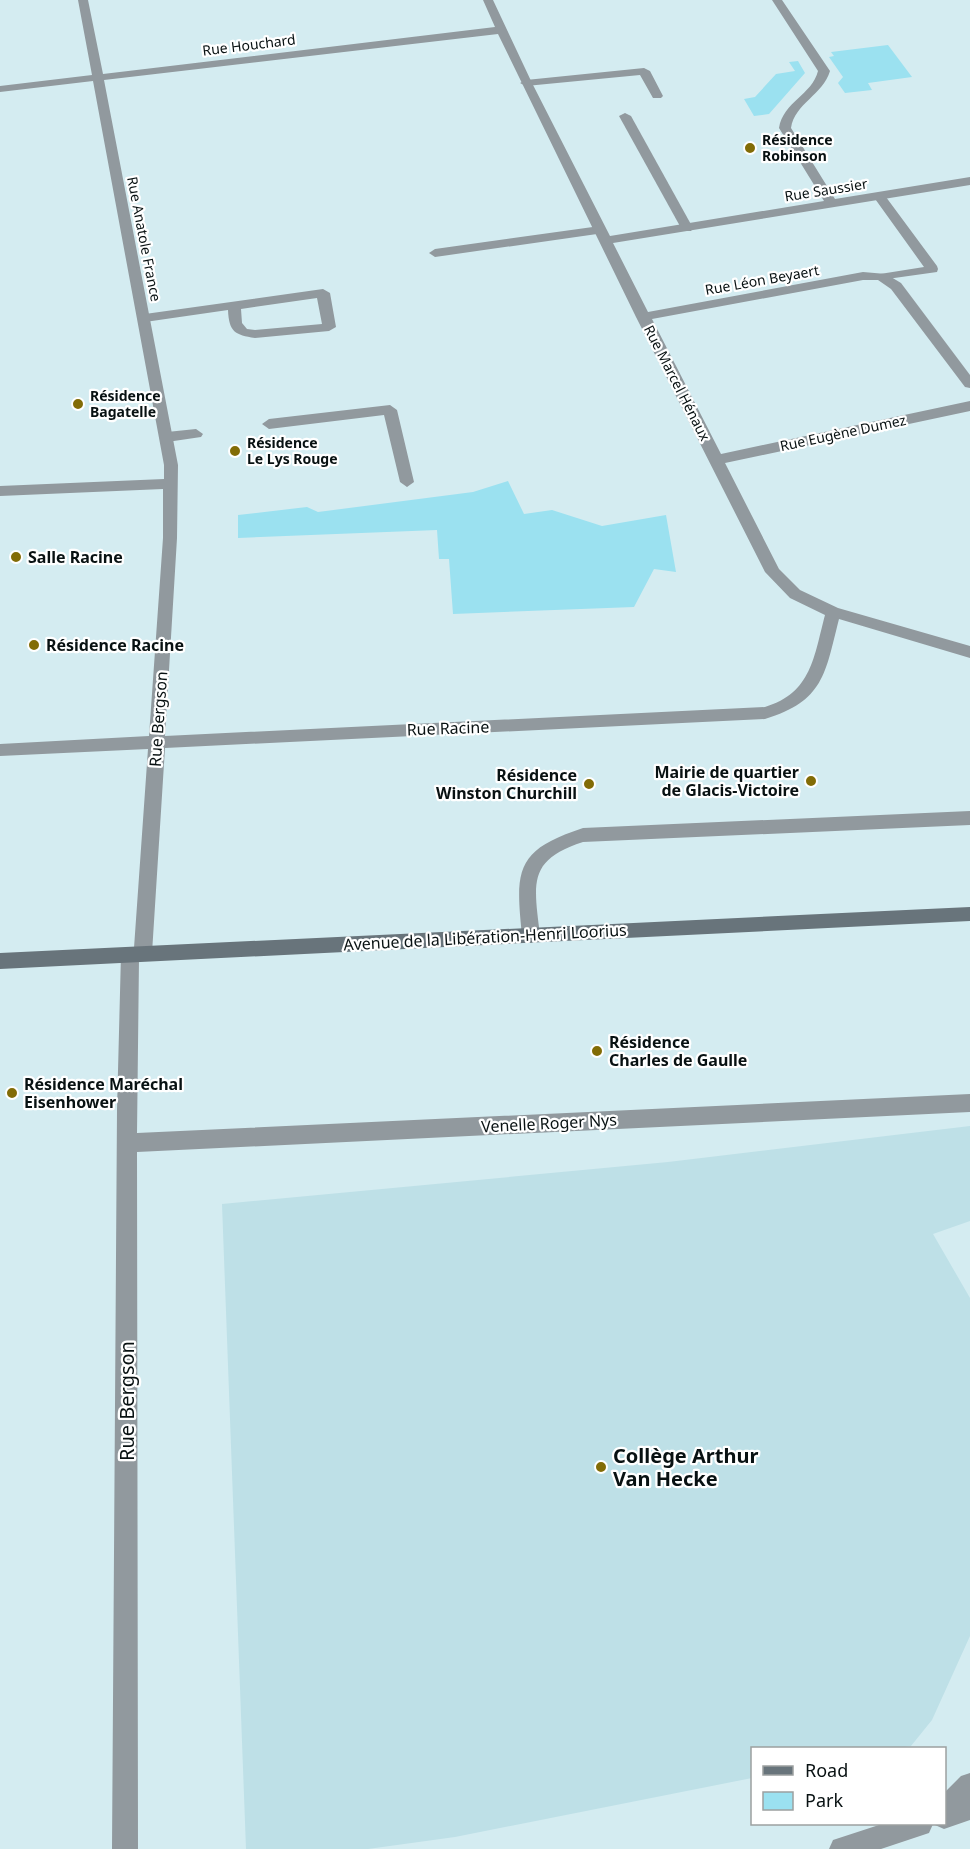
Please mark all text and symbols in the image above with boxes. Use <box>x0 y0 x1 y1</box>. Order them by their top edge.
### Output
street label: Rue Houchard <box>201 29 297 60</box>
place label: Résidence Robinson <box>762 130 833 165</box>
marker: Résidence Robinson <box>743 141 757 155</box>
street label: Rue Saussier <box>783 174 869 205</box>
street label: Rue Anatole France <box>123 175 166 303</box>
street label: Rue Léon Beyaert <box>703 260 820 299</box>
street label: Rue Marcel Hénaux <box>640 322 715 444</box>
place label: Résidence Bagatelle <box>90 386 161 421</box>
marker: Résidence Bagatelle <box>71 397 85 411</box>
street label: Rue Eugène Dumez <box>778 410 908 455</box>
place label: Résidence Le Lys Rouge <box>247 433 338 468</box>
marker: Résidence Le Lys Rouge <box>228 444 242 458</box>
place label: Salle Racine <box>28 546 123 568</box>
marker: Salle Racine <box>9 550 23 564</box>
place label: Résidence Racine <box>46 634 184 656</box>
marker: Résidence Racine <box>27 638 41 652</box>
street label: Rue Bergson <box>144 670 172 768</box>
street label: Rue Racine <box>406 716 490 740</box>
place label: Mairie de quartier de Glacis-Victoire <box>654 761 799 801</box>
place label: Résidence Winston Churchill <box>436 764 577 804</box>
marker: Mairie de quartier de Glacis-Victoire <box>804 774 818 788</box>
marker: Résidence Winston Churchill <box>582 777 596 791</box>
street label: Avenue de la Libération-Henri Loorius <box>343 919 627 955</box>
place label: Résidence Charles de Gaulle <box>609 1031 747 1071</box>
marker: Résidence Charles de Gaulle <box>590 1044 604 1058</box>
place label: Résidence Maréchal Eisenhower <box>24 1073 183 1113</box>
marker: Résidence Maréchal Eisenhower <box>5 1086 19 1100</box>
street label: Venelle Roger Nys <box>481 1108 617 1138</box>
street label: Rue Bergson <box>113 1341 140 1461</box>
place label: Collège Arthur Van Hecke <box>613 1442 758 1492</box>
marker: Collège Arthur Van Hecke <box>594 1460 608 1474</box>
legend <box>751 1747 946 1825</box>
text: Road <box>805 1758 848 1782</box>
text: Park <box>805 1788 843 1812</box>

